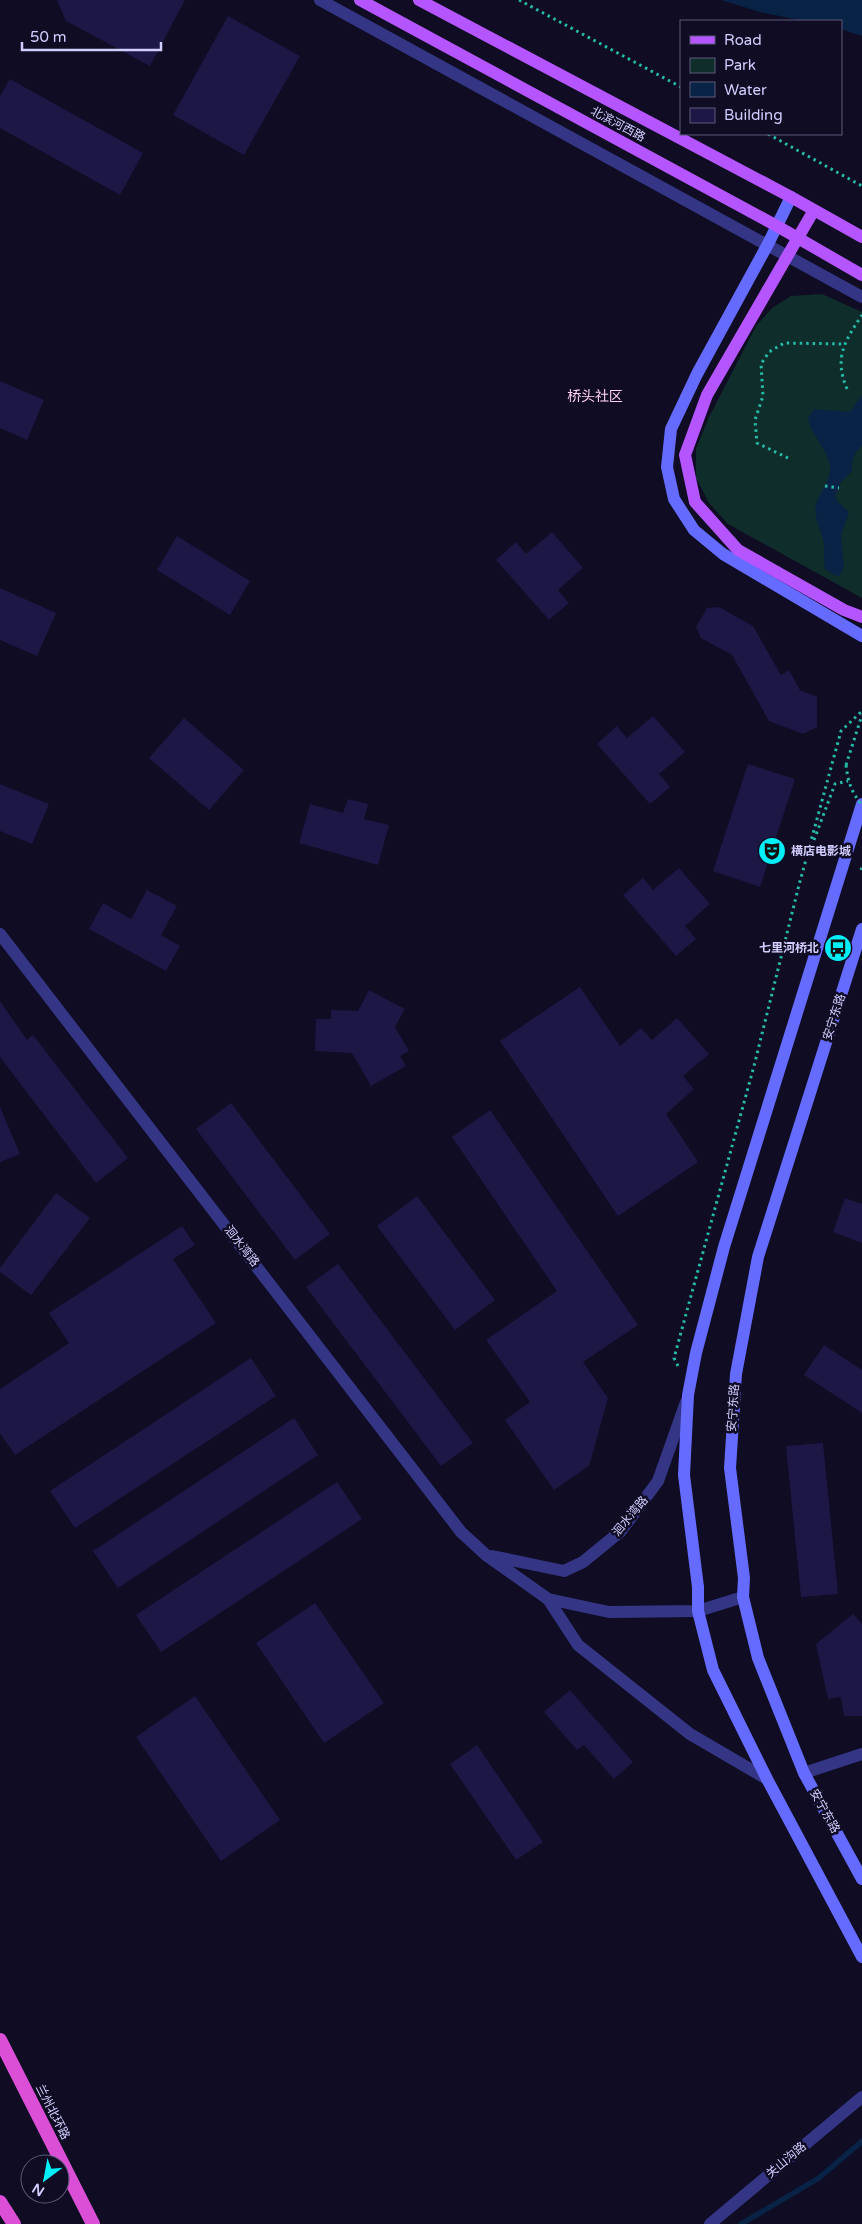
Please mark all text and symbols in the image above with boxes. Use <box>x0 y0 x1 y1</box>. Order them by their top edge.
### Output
scale bar <box>22 20 161 52</box>
legend <box>680 20 842 135</box>
text: 50 m <box>30 28 67 46</box>
text: Road <box>724 31 762 49</box>
text: Park <box>724 56 756 74</box>
text: Water <box>724 81 767 99</box>
street label: 北滨河西路 <box>588 104 648 144</box>
text: Building <box>724 106 783 124</box>
district label: 桥头社区 <box>567 388 623 405</box>
theatre icon: 横店电影城 <box>757 836 787 866</box>
place label: 横店电影城 <box>791 844 851 858</box>
bus stop icon: 七里河桥北 <box>823 933 853 963</box>
place label: 七里河桥北 <box>759 941 819 955</box>
street label: 安宁东路 <box>820 992 848 1042</box>
street label: 洄水湾路 <box>222 1223 262 1269</box>
street label: 安宁东路 <box>724 1384 742 1432</box>
street label: 洄水湾路 <box>609 1493 651 1539</box>
street label: 安宁东路 <box>807 1787 843 1835</box>
street label: 兰州北环路 <box>33 2082 73 2142</box>
street label: 关山沟路 <box>763 2139 809 2181</box>
north arrow <box>20 2154 70 2204</box>
text: N <box>29 2179 48 2200</box>

